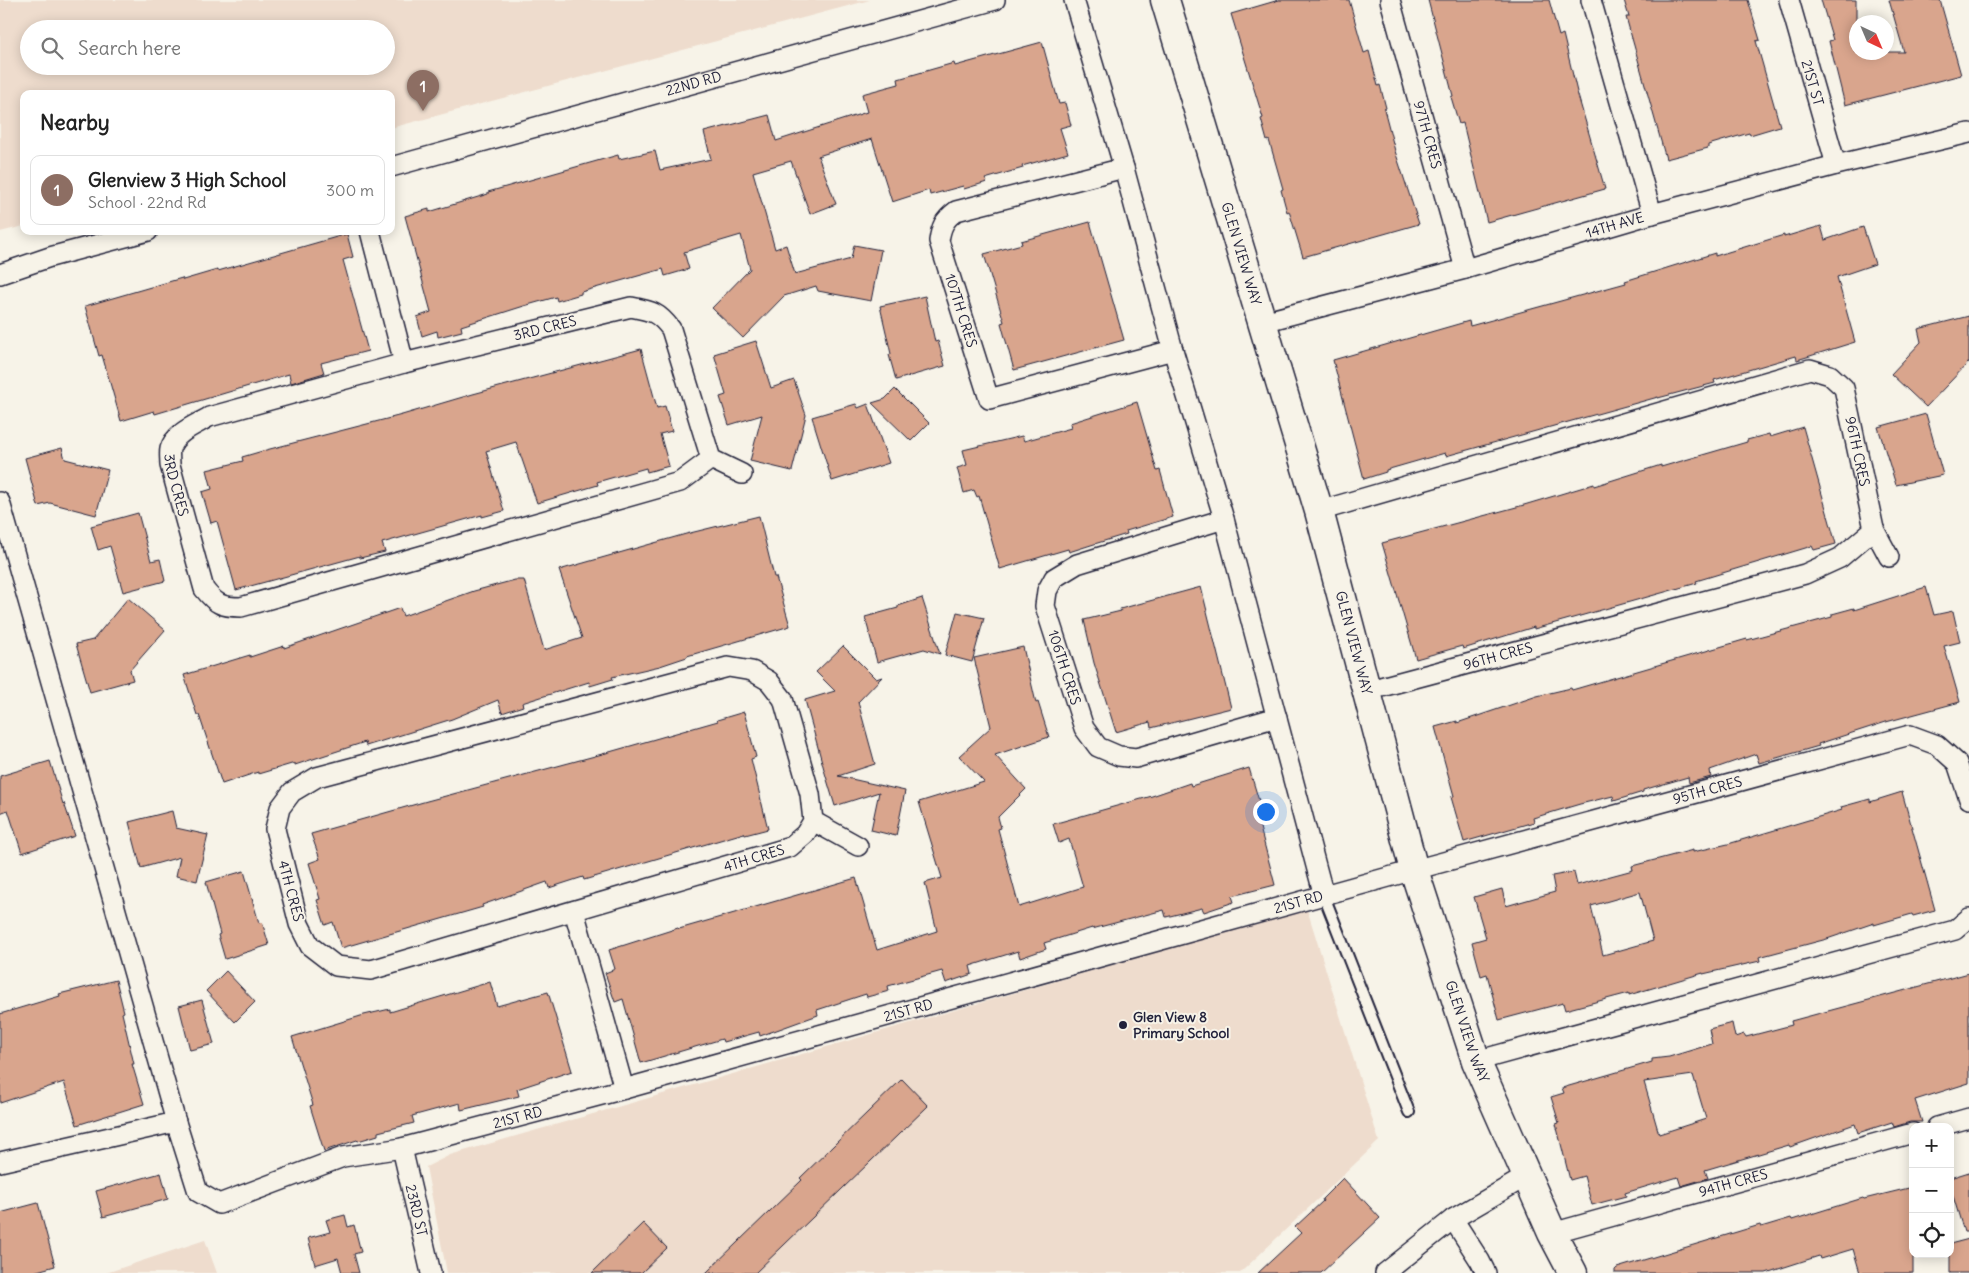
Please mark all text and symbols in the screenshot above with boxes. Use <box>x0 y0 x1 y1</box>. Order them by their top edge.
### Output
north arrow <box>1849 15 1894 60</box>
search box <box>20 20 395 75</box>
icon: search <box>38 34 66 62</box>
text: Search here <box>78 36 181 60</box>
street label: 21ST ST <box>1797 58 1828 108</box>
street label: 22ND RD <box>664 67 724 100</box>
pin: 1 <box>407 70 439 111</box>
street label: 97TH CRES <box>1410 99 1446 171</box>
text: Nearby <box>40 109 110 136</box>
text: Glenview 3 High School <box>88 168 286 192</box>
text: 1 <box>54 180 60 200</box>
text: 300 m <box>326 180 374 200</box>
text: School · 22nd Rd <box>88 192 207 212</box>
street label: GLEN VIEW WAY <box>1217 200 1266 308</box>
street label: 14TH AVE <box>1584 208 1646 242</box>
street label: 107TH CRES <box>941 271 981 350</box>
street label: 3RD CRES <box>512 311 579 344</box>
street label: 96TH CRES <box>1841 415 1874 488</box>
street label: 3RD CRES <box>160 453 193 519</box>
street label: GLEN VIEW WAY <box>1332 589 1376 697</box>
street label: 106TH CRES <box>1044 628 1085 707</box>
street label: 96TH CRES <box>1461 638 1535 674</box>
street label: 95TH CRES <box>1671 772 1744 808</box>
your location <box>1253 799 1279 825</box>
street label: 4TH CRES <box>721 840 787 876</box>
street label: 4TH CRES <box>274 858 308 924</box>
street label: 21ST RD <box>1272 887 1325 917</box>
street label: GLEN VIEW WAY <box>1441 978 1493 1085</box>
street label: 21ST RD <box>881 995 935 1026</box>
place label: Glen View 8 Primary School <box>1133 1008 1229 1042</box>
marker: Glen View 8 Primary School <box>1117 1019 1129 1031</box>
street label: 21ST RD <box>491 1102 544 1132</box>
map controls <box>1909 1123 1954 1258</box>
button: + <box>1909 1123 1954 1168</box>
street label: 94TH CRES <box>1697 1165 1770 1201</box>
button: − <box>1909 1168 1954 1213</box>
street label: 23RD ST <box>402 1183 431 1238</box>
button: locate <box>1909 1213 1954 1258</box>

